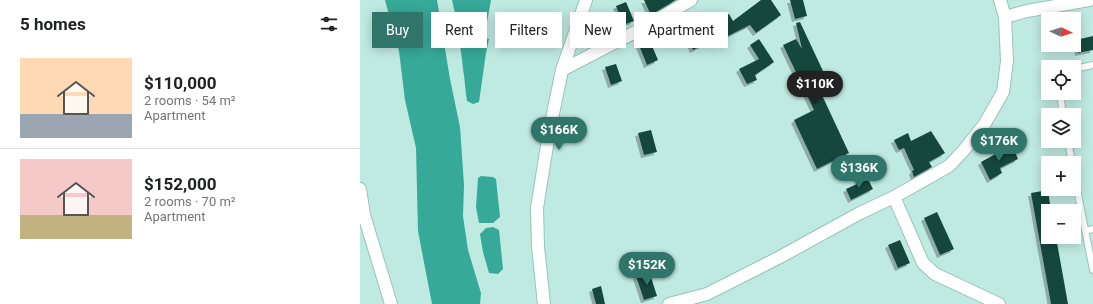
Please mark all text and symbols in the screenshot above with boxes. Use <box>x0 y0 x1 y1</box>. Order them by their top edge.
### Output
chip: Buy <box>372 12 423 48</box>
chip: Rent <box>431 12 487 48</box>
chip: Filters <box>495 12 562 48</box>
chip: New <box>570 12 626 48</box>
chip: Apartment <box>634 12 728 48</box>
north arrow <box>1041 12 1081 52</box>
map controls <box>1041 12 1081 244</box>
icon: filters <box>318 13 340 35</box>
text: 5 homes <box>20 14 86 34</box>
button: locate <box>1041 60 1081 100</box>
pin: $110K <box>787 71 843 105</box>
text: $110,000 <box>144 73 216 93</box>
icon: home <box>52 74 100 122</box>
text: $110K <box>796 76 834 91</box>
text: 2 rooms · 54 m² <box>144 93 236 108</box>
text: Apartment <box>144 108 206 123</box>
button: layers <box>1041 108 1081 148</box>
pin: $166K <box>531 117 587 151</box>
text: $166K <box>540 122 578 137</box>
pin: $176K <box>971 128 1027 162</box>
text: $176K <box>980 133 1018 148</box>
pin: $136K <box>831 155 887 189</box>
button: + <box>1041 156 1081 196</box>
text: $136K <box>840 160 878 175</box>
text: $152,000 <box>144 174 216 194</box>
icon: home <box>52 175 100 223</box>
text: 2 rooms · 70 m² <box>144 194 236 209</box>
button: − <box>1041 204 1081 244</box>
text: Apartment <box>144 209 206 224</box>
pin: $152K <box>619 252 675 286</box>
text: $152K <box>628 257 666 272</box>

